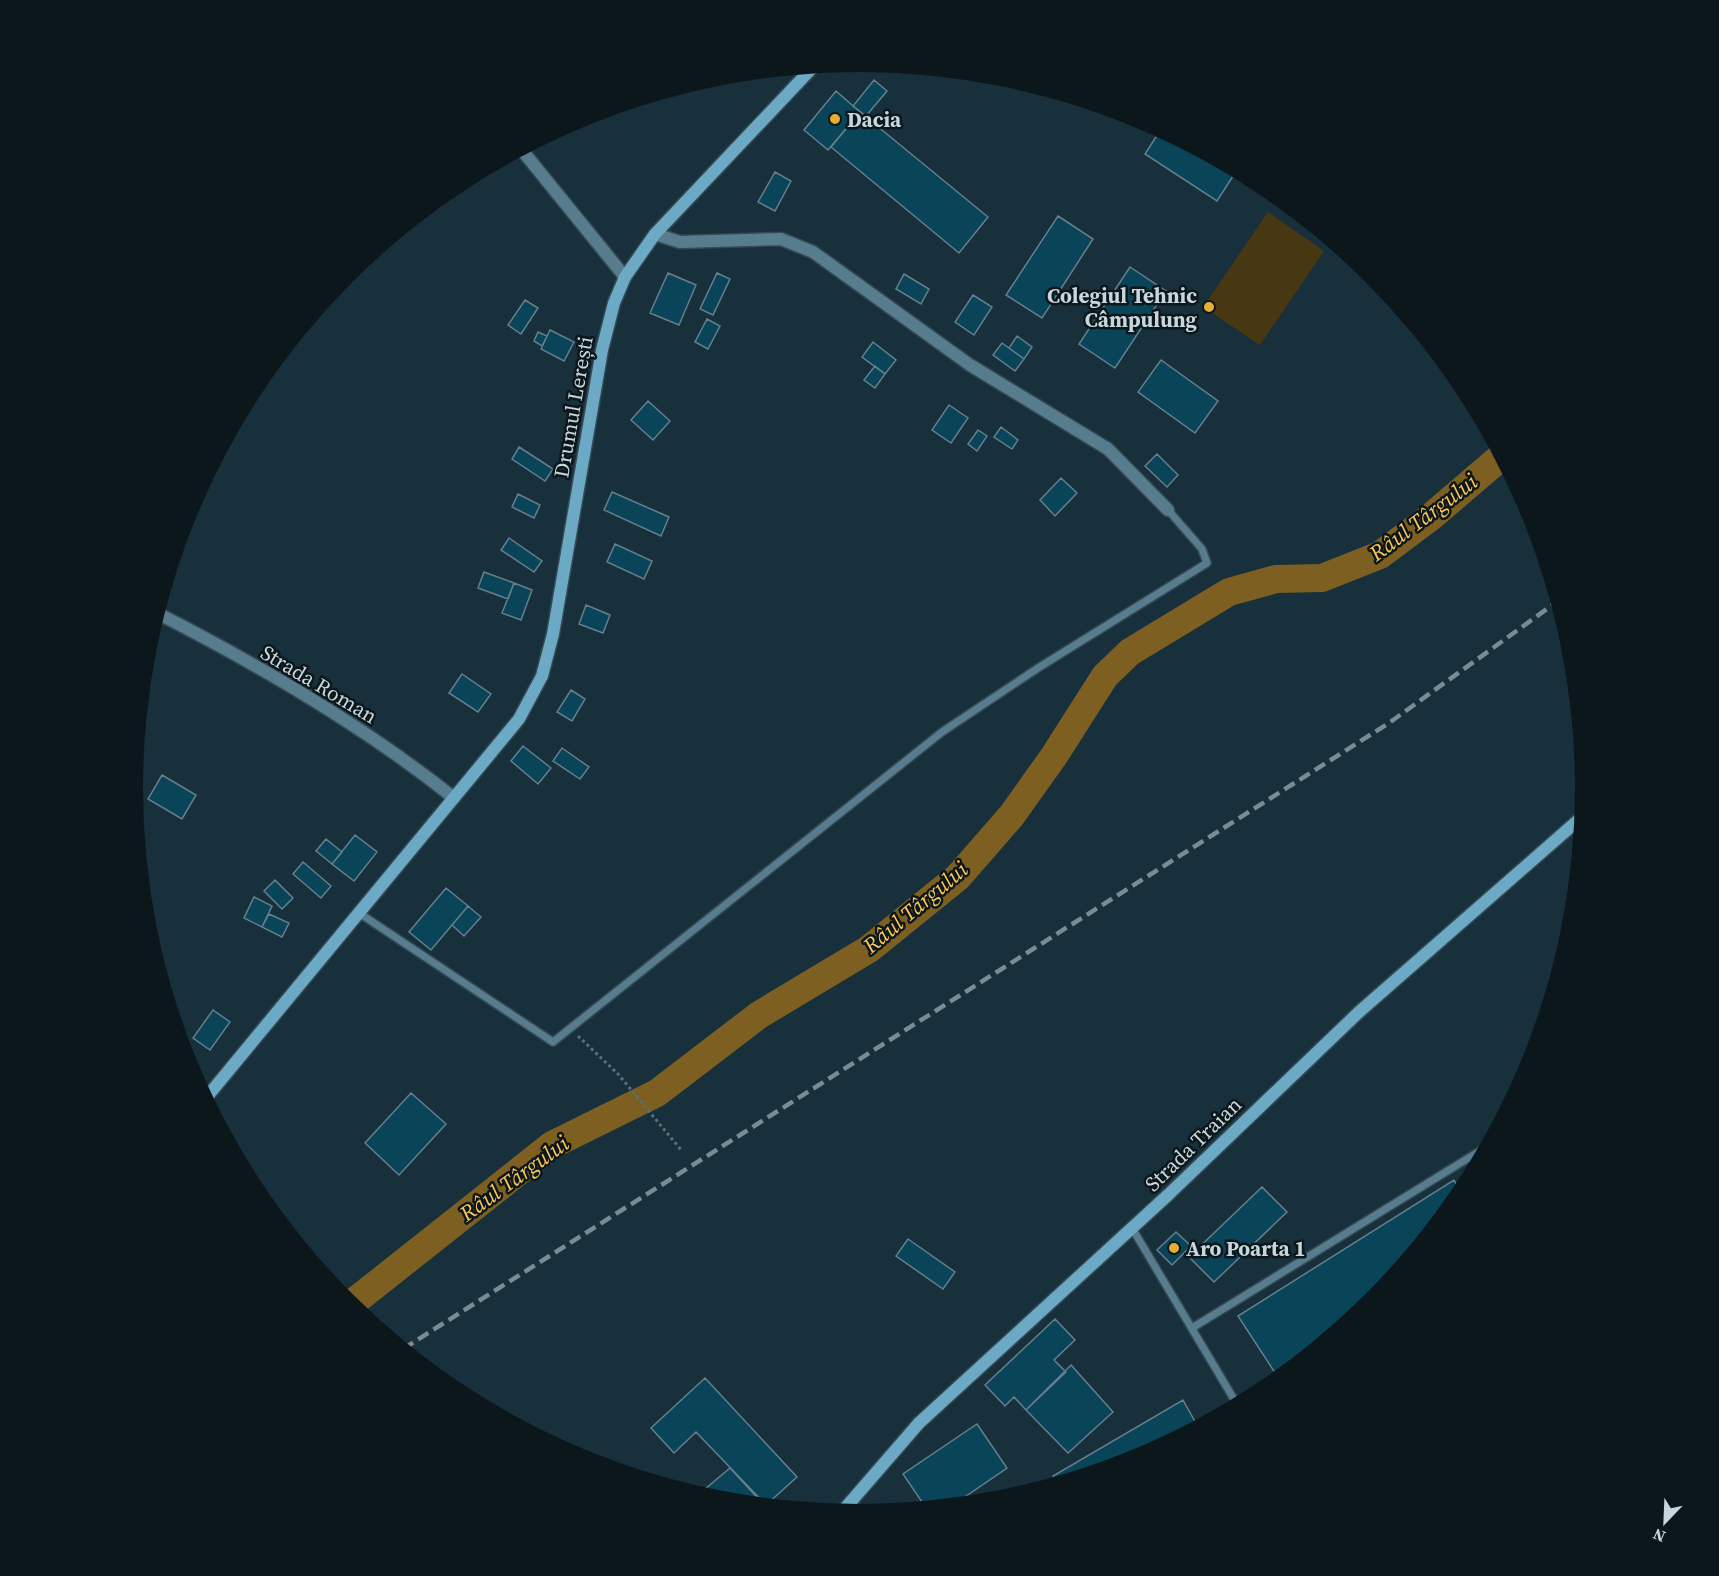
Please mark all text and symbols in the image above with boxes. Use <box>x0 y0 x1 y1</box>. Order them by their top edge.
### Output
place label: Dacia <box>847 105 902 134</box>
marker: Dacia <box>828 112 842 126</box>
place label: Colegiul Tehnic Câmpulung <box>1047 281 1198 334</box>
marker: Colegiul Tehnic Câmpulung <box>1202 300 1216 314</box>
street label: Drumul Lerești <box>546 334 600 480</box>
water label: Râul Târgului <box>1362 466 1484 568</box>
street label: Strada Roman <box>255 638 383 730</box>
water label: Râul Târgului <box>855 854 974 960</box>
street label: Strada Traian <box>1138 1090 1248 1198</box>
water label: Râul Târgului <box>452 1128 575 1228</box>
place label: Aro Poarta 1 <box>1186 1234 1306 1263</box>
marker: Aro Poarta 1 <box>1167 1241 1181 1255</box>
north arrow <box>1635 1492 1695 1552</box>
text: N <box>1649 1523 1669 1548</box>

